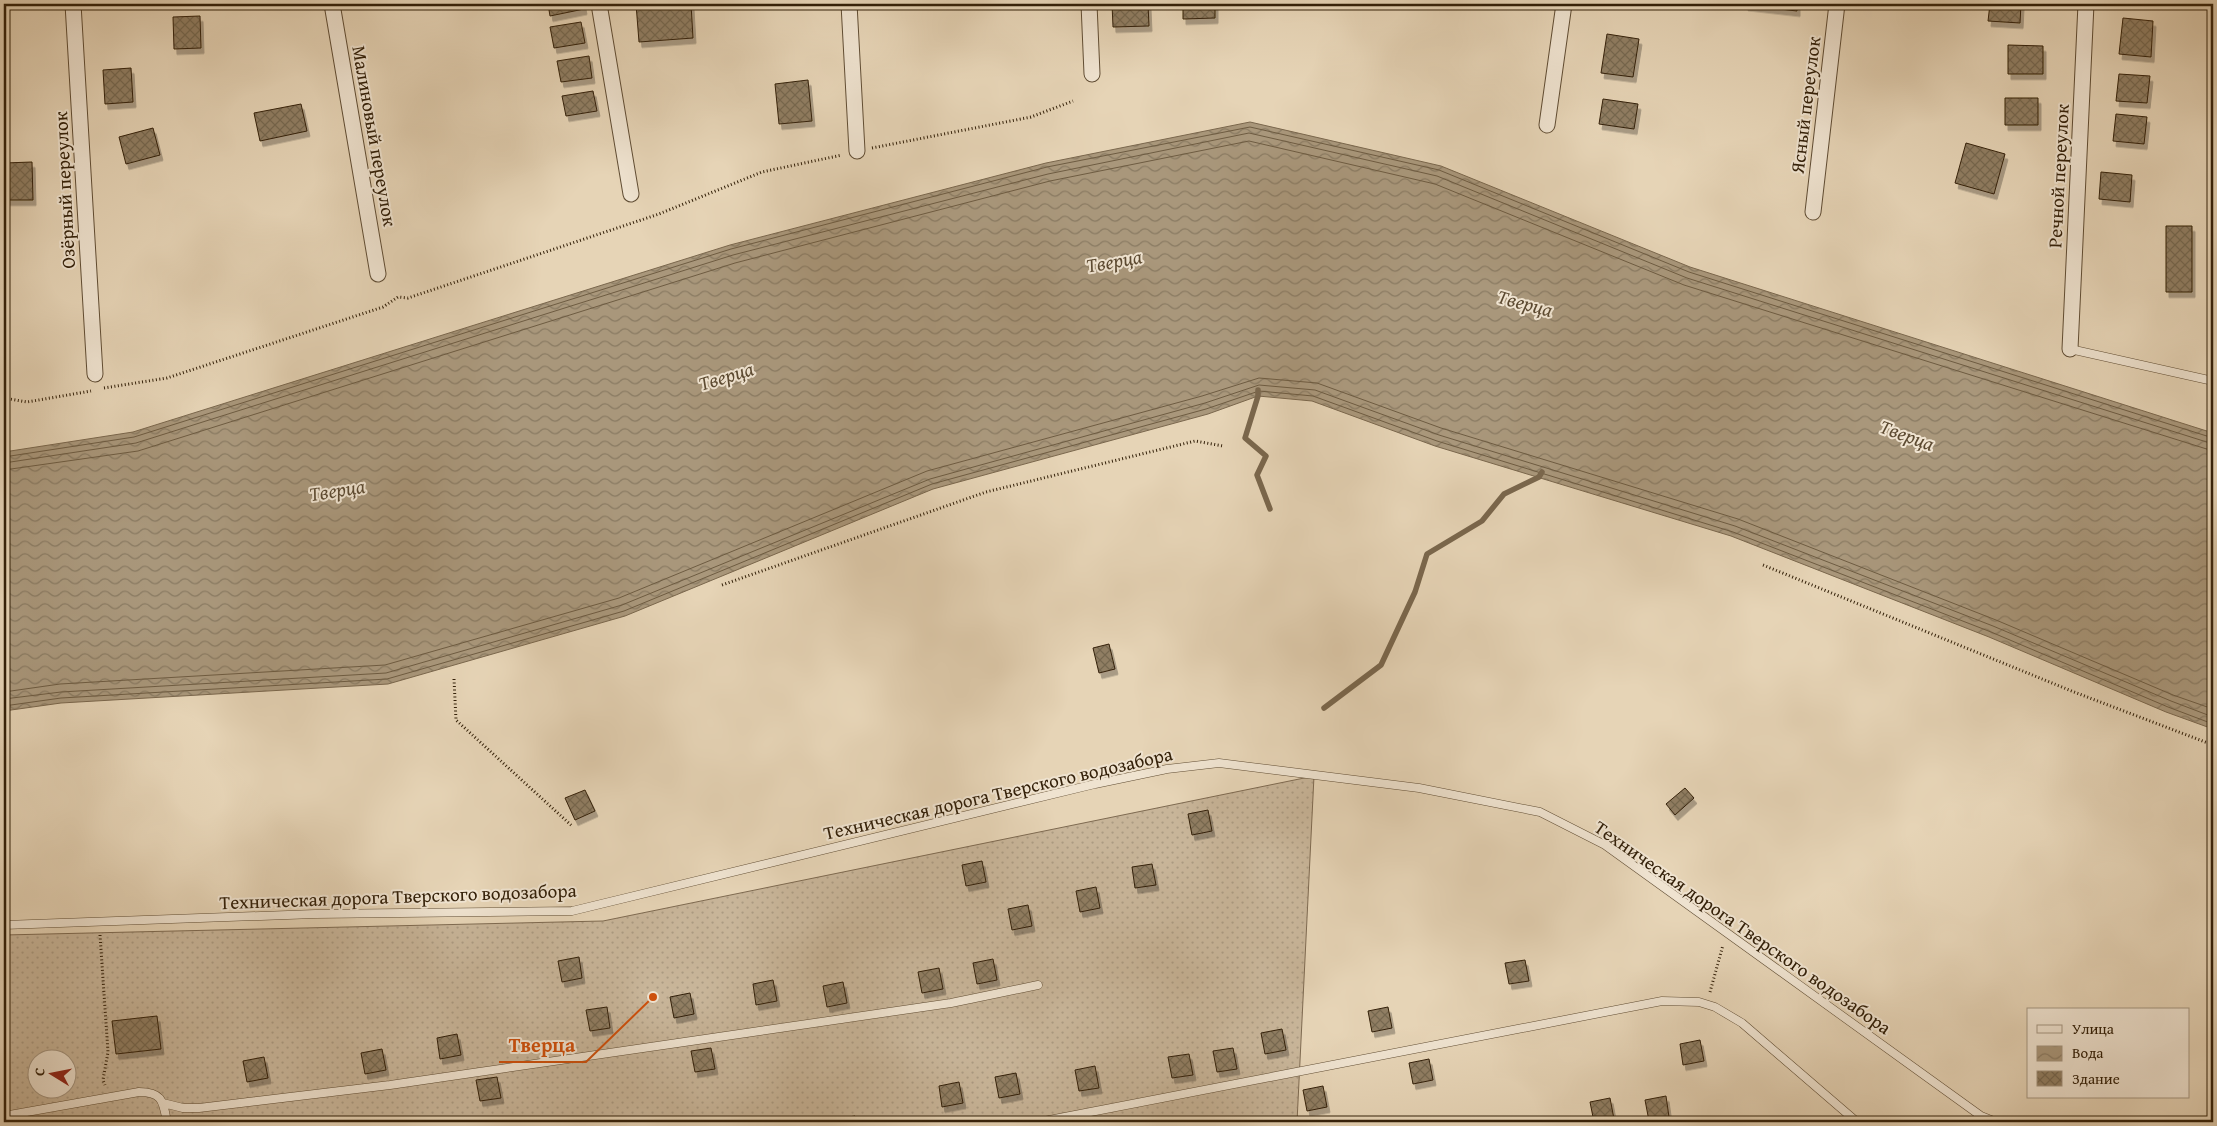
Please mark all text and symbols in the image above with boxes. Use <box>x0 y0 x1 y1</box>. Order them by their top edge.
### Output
street label: Ясный переулок <box>1783 35 1827 176</box>
street label: Малиновый переулок <box>345 43 405 229</box>
street label: Речной переулок <box>2040 103 2076 249</box>
street label: Озёрный переулок <box>46 111 82 269</box>
water label: Тверца <box>1084 241 1145 280</box>
water label: Тверца <box>1494 281 1557 324</box>
water label: Тверца <box>695 353 758 398</box>
water label: Тверца <box>1876 411 1939 458</box>
water label: Тверца <box>307 471 368 508</box>
street label: Техническая дорога Тверского водозабора <box>821 739 1175 847</box>
street label: Техническая дорога Тверского водозабора <box>1589 813 1897 1041</box>
street label: Техническая дорога Тверского водозабора <box>219 876 577 916</box>
legend <box>2027 1008 2190 1098</box>
text: Улица <box>2072 1018 2115 1039</box>
callout: Тверца <box>499 1027 586 1062</box>
text: Тверца <box>509 1030 576 1059</box>
text: Вода <box>2072 1042 2104 1063</box>
north arrow <box>28 1048 78 1098</box>
text: С <box>29 1066 50 1077</box>
text: Здание <box>2072 1068 2120 1089</box>

